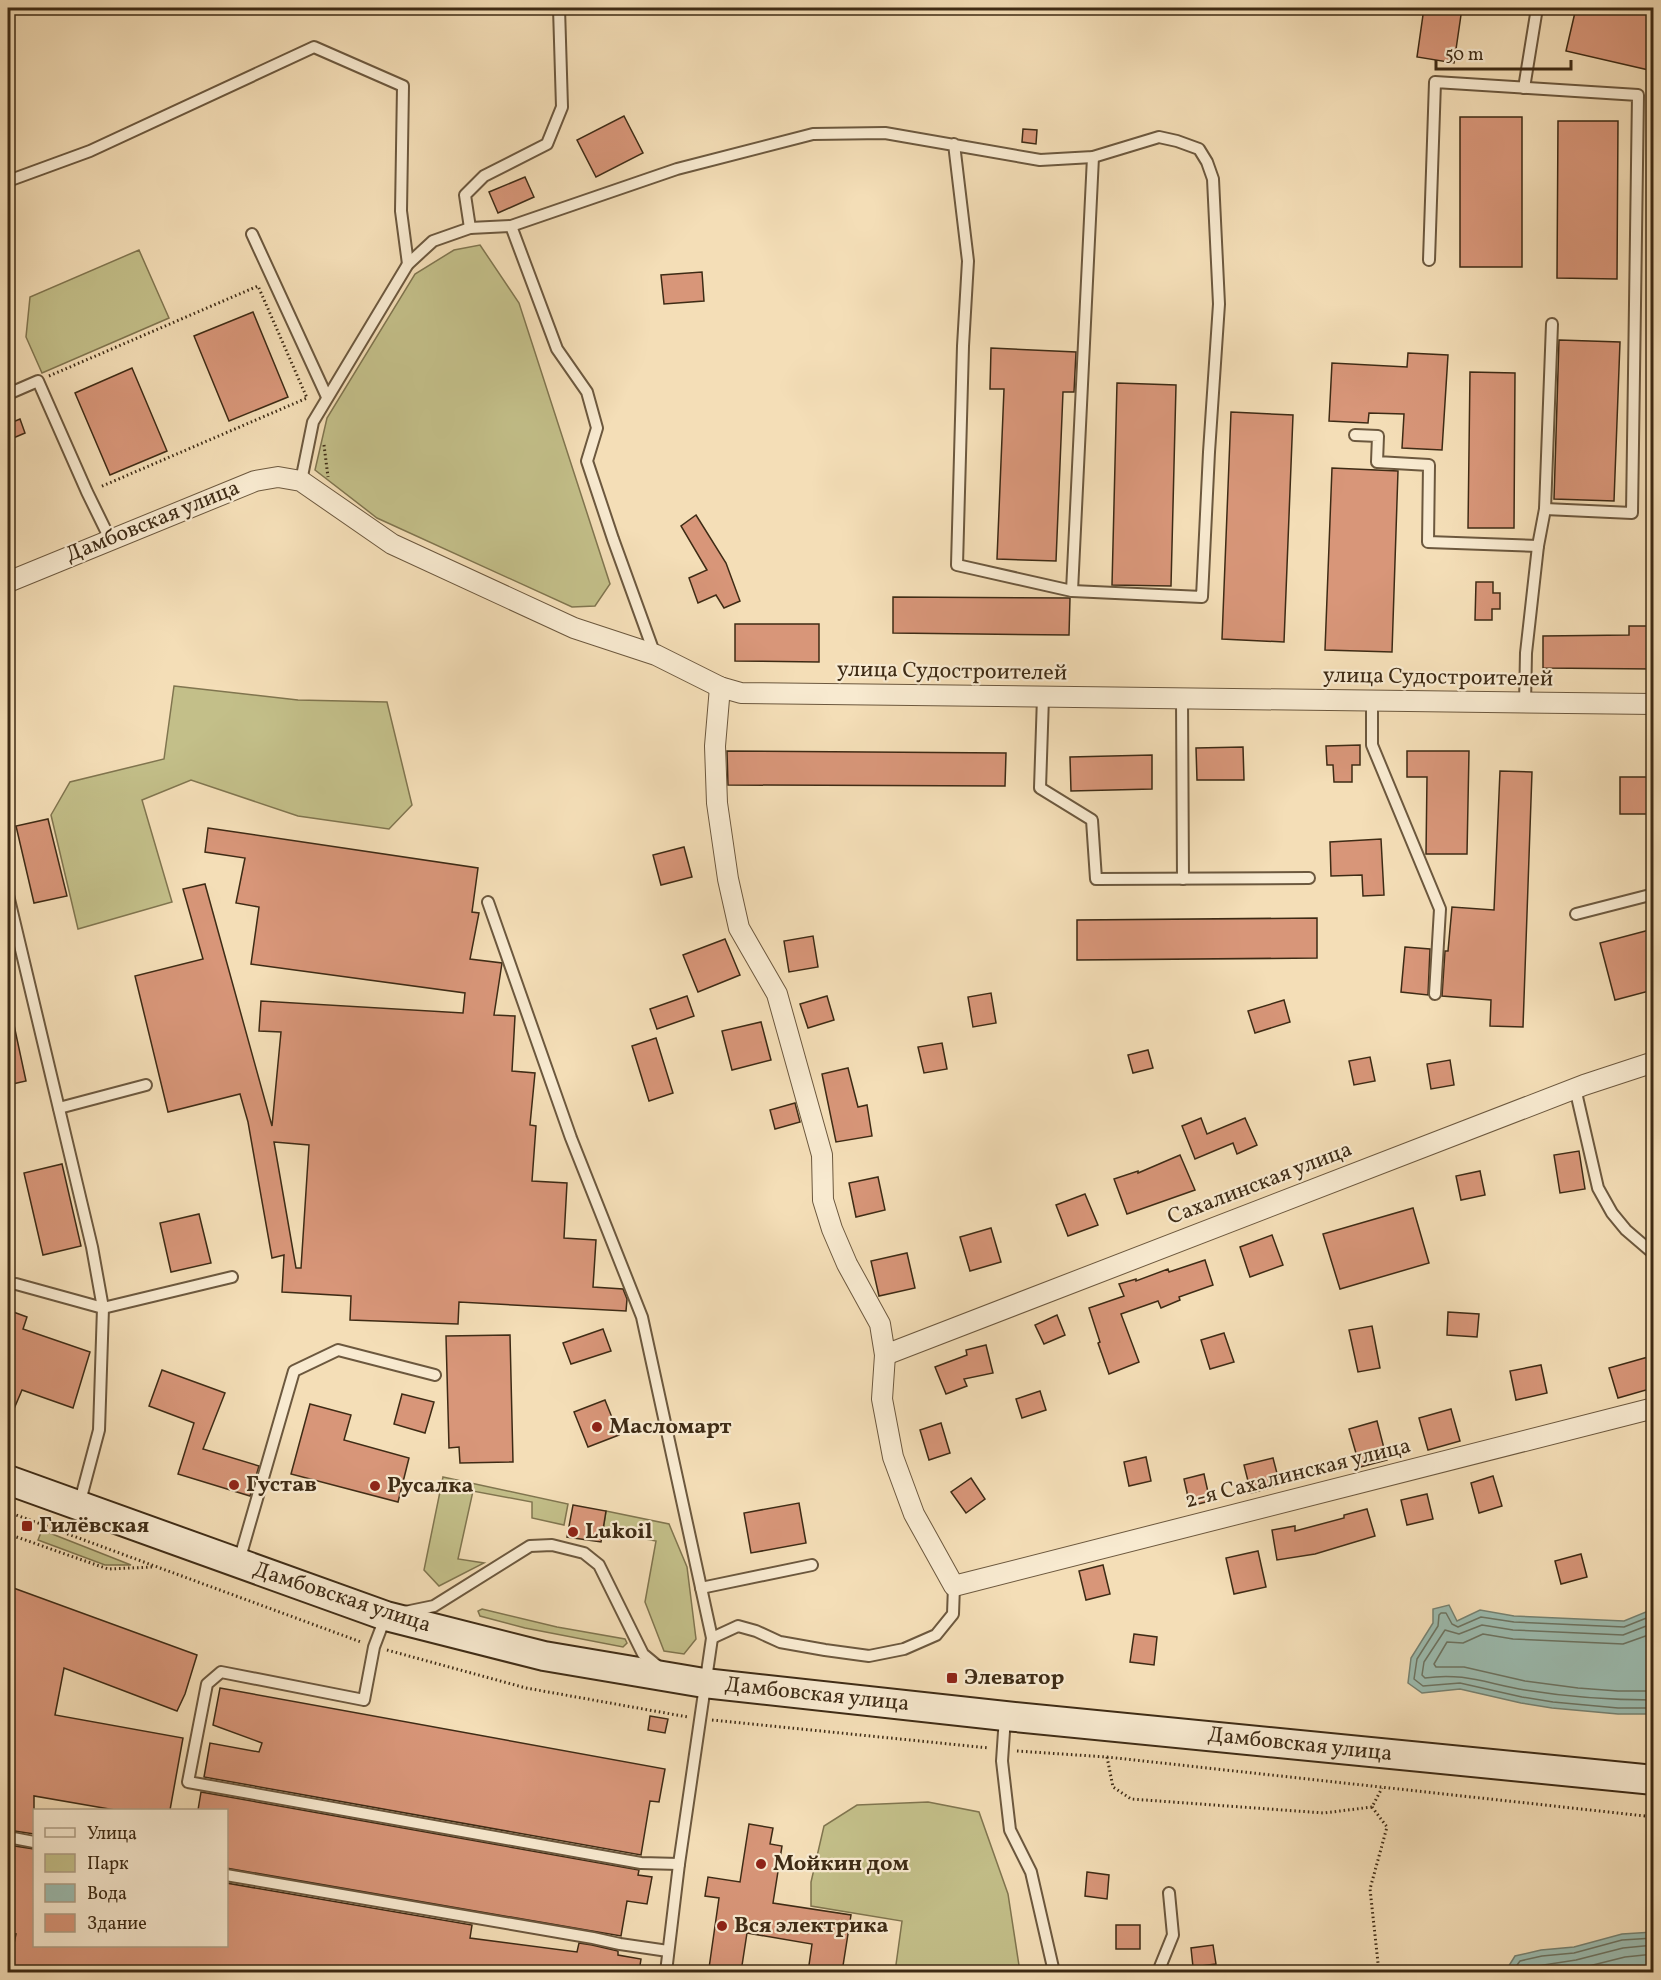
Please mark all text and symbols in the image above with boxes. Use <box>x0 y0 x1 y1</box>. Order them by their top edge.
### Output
scale bar <box>1436 33 1571 71</box>
text: 50 m <box>1445 43 1484 68</box>
street label: Дамбовская улица <box>61 473 245 571</box>
street label: улица Судостроителей <box>837 654 1067 690</box>
street label: улица Судостроителей <box>1323 660 1553 696</box>
street label: Сахалинская улица <box>1163 1135 1357 1233</box>
place label: Масломарт <box>609 1412 732 1443</box>
marker: Масломарт <box>590 1420 604 1434</box>
street label: 2-я Сахалинская улица <box>1182 1431 1414 1517</box>
place label: Густав <box>246 1470 317 1501</box>
place label: Русалка <box>387 1471 473 1502</box>
marker: Густав <box>227 1478 241 1492</box>
marker: Русалка <box>368 1479 382 1493</box>
place label: Гилёвская <box>39 1511 149 1542</box>
place label: Lukoil <box>585 1517 652 1548</box>
marker: Гилёвская <box>20 1519 34 1533</box>
marker: Lukoil <box>566 1525 580 1539</box>
street label: Дамбовская улица <box>249 1555 435 1641</box>
place label: Элеватор <box>964 1663 1065 1694</box>
street label: Дамбовская улица <box>723 1670 911 1720</box>
marker: Элеватор <box>945 1671 959 1685</box>
street label: Дамбовская улица <box>1206 1720 1394 1770</box>
legend <box>33 1809 228 1947</box>
text: Улица <box>87 1822 137 1847</box>
place label: Мойкин дом <box>773 1849 909 1880</box>
text: Парк <box>87 1852 129 1877</box>
marker: Мойкин дом <box>754 1857 768 1871</box>
text: Вода <box>87 1882 127 1907</box>
place label: Вся электрика <box>734 1911 888 1942</box>
text: Здание <box>87 1912 147 1937</box>
marker: Вся электрика <box>715 1919 729 1933</box>

